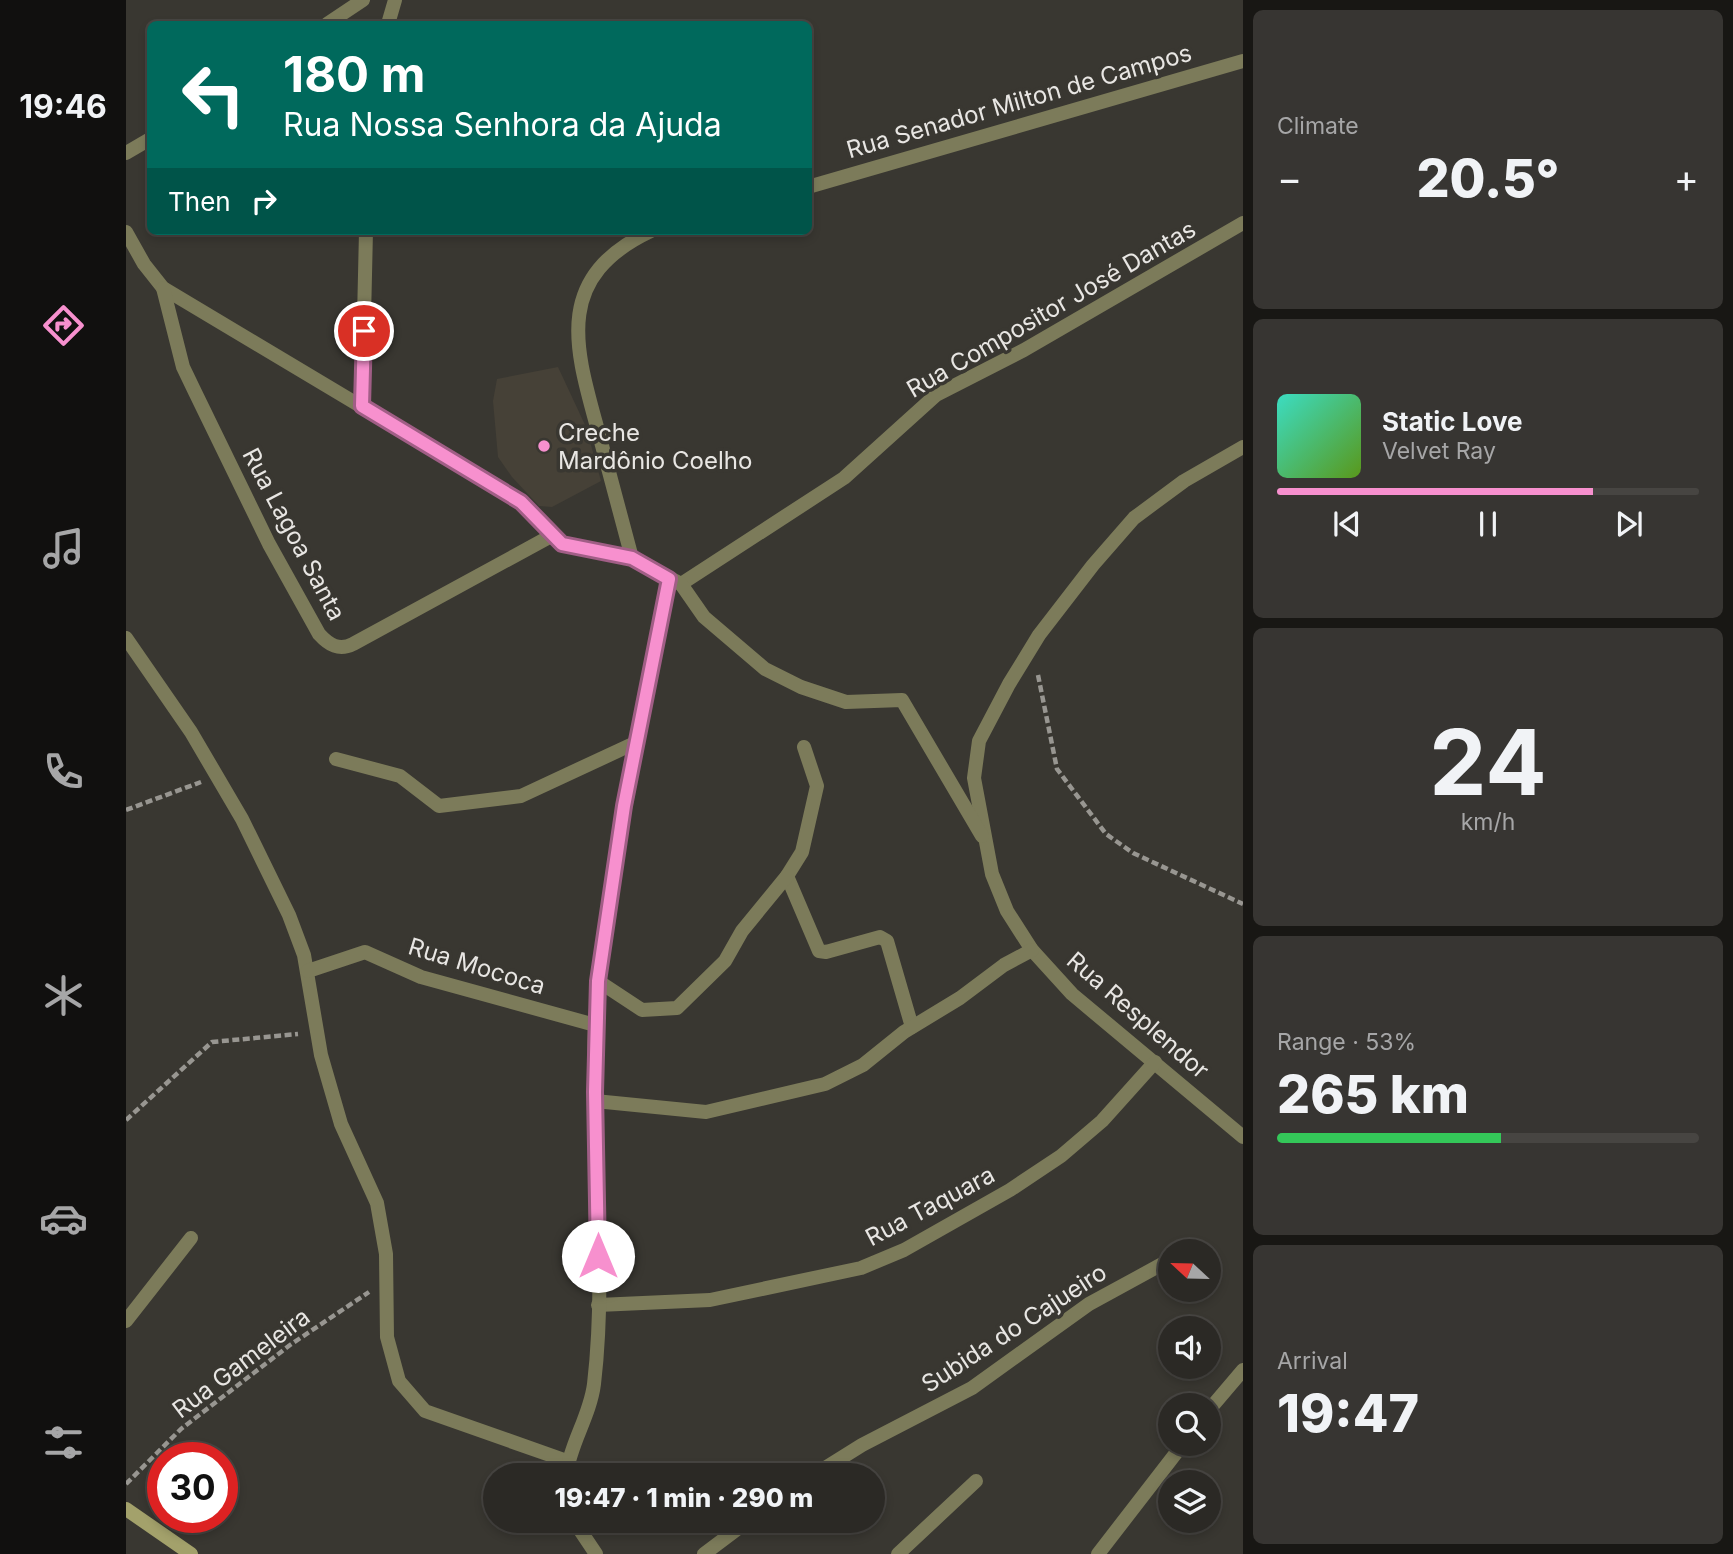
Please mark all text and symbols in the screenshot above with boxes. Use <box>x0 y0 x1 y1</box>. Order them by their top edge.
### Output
street label: Rua Senador Milton de Campos <box>843 38 1195 164</box>
text: 180 m <box>283 45 425 104</box>
icon: left <box>168 49 259 140</box>
text: 19:46 <box>19 87 107 126</box>
text: Rua Nossa Senhora da Ajuda <box>283 105 722 144</box>
text: Climate <box>1277 112 1359 140</box>
text: 20.5° <box>1416 147 1560 210</box>
text: − <box>1277 155 1302 201</box>
text: + <box>1674 155 1699 201</box>
icon: right <box>245 182 283 220</box>
text: Then <box>168 186 231 217</box>
street label: Rua Compositor José Dantas <box>901 214 1201 404</box>
icon: directions <box>39 301 88 350</box>
pin <box>334 301 394 361</box>
icon: arrive <box>345 312 383 350</box>
text: Static Love <box>1382 406 1523 437</box>
place label: Creche Mardônio Coelho <box>558 418 752 475</box>
text: Velvet Ray <box>1382 437 1496 465</box>
marker: Creche Mardônio Coelho <box>536 438 552 454</box>
street label: Rua Lagoa Santa <box>236 443 352 625</box>
icon: previous <box>1328 505 1366 543</box>
icon: pause <box>1469 505 1507 543</box>
icon: next <box>1610 505 1648 543</box>
icon: music <box>39 524 88 573</box>
text: 24 <box>1429 707 1547 817</box>
icon: phone <box>39 747 88 796</box>
text: km/h <box>1461 808 1515 836</box>
street label: Rua Mococa <box>405 931 549 1001</box>
street label: Rua Resplendor <box>1061 946 1215 1084</box>
icon: climate <box>39 971 88 1020</box>
text: Range · 53% <box>1277 1028 1416 1056</box>
text: 265 km <box>1277 1063 1469 1126</box>
street label: Rua Taquara <box>861 1160 999 1252</box>
icon: car <box>39 1194 88 1243</box>
position arrow <box>561 1219 635 1293</box>
north arrow <box>1158 1239 1222 1302</box>
map controls <box>1158 1239 1221 1533</box>
street label: Subida do Cajueiro <box>916 1257 1112 1399</box>
street label: Rua Gameleira <box>167 1302 315 1424</box>
button: sound <box>1158 1316 1221 1379</box>
text: Arrival <box>1277 1347 1348 1375</box>
text: 19:47 <box>1277 1382 1419 1445</box>
button: search <box>1158 1393 1221 1456</box>
icon: filters <box>39 1418 88 1467</box>
speed limit sign: 30 <box>147 1442 238 1533</box>
button: layers <box>1158 1470 1221 1533</box>
text: 19:47 · 1 min · 290 m <box>555 1482 813 1513</box>

